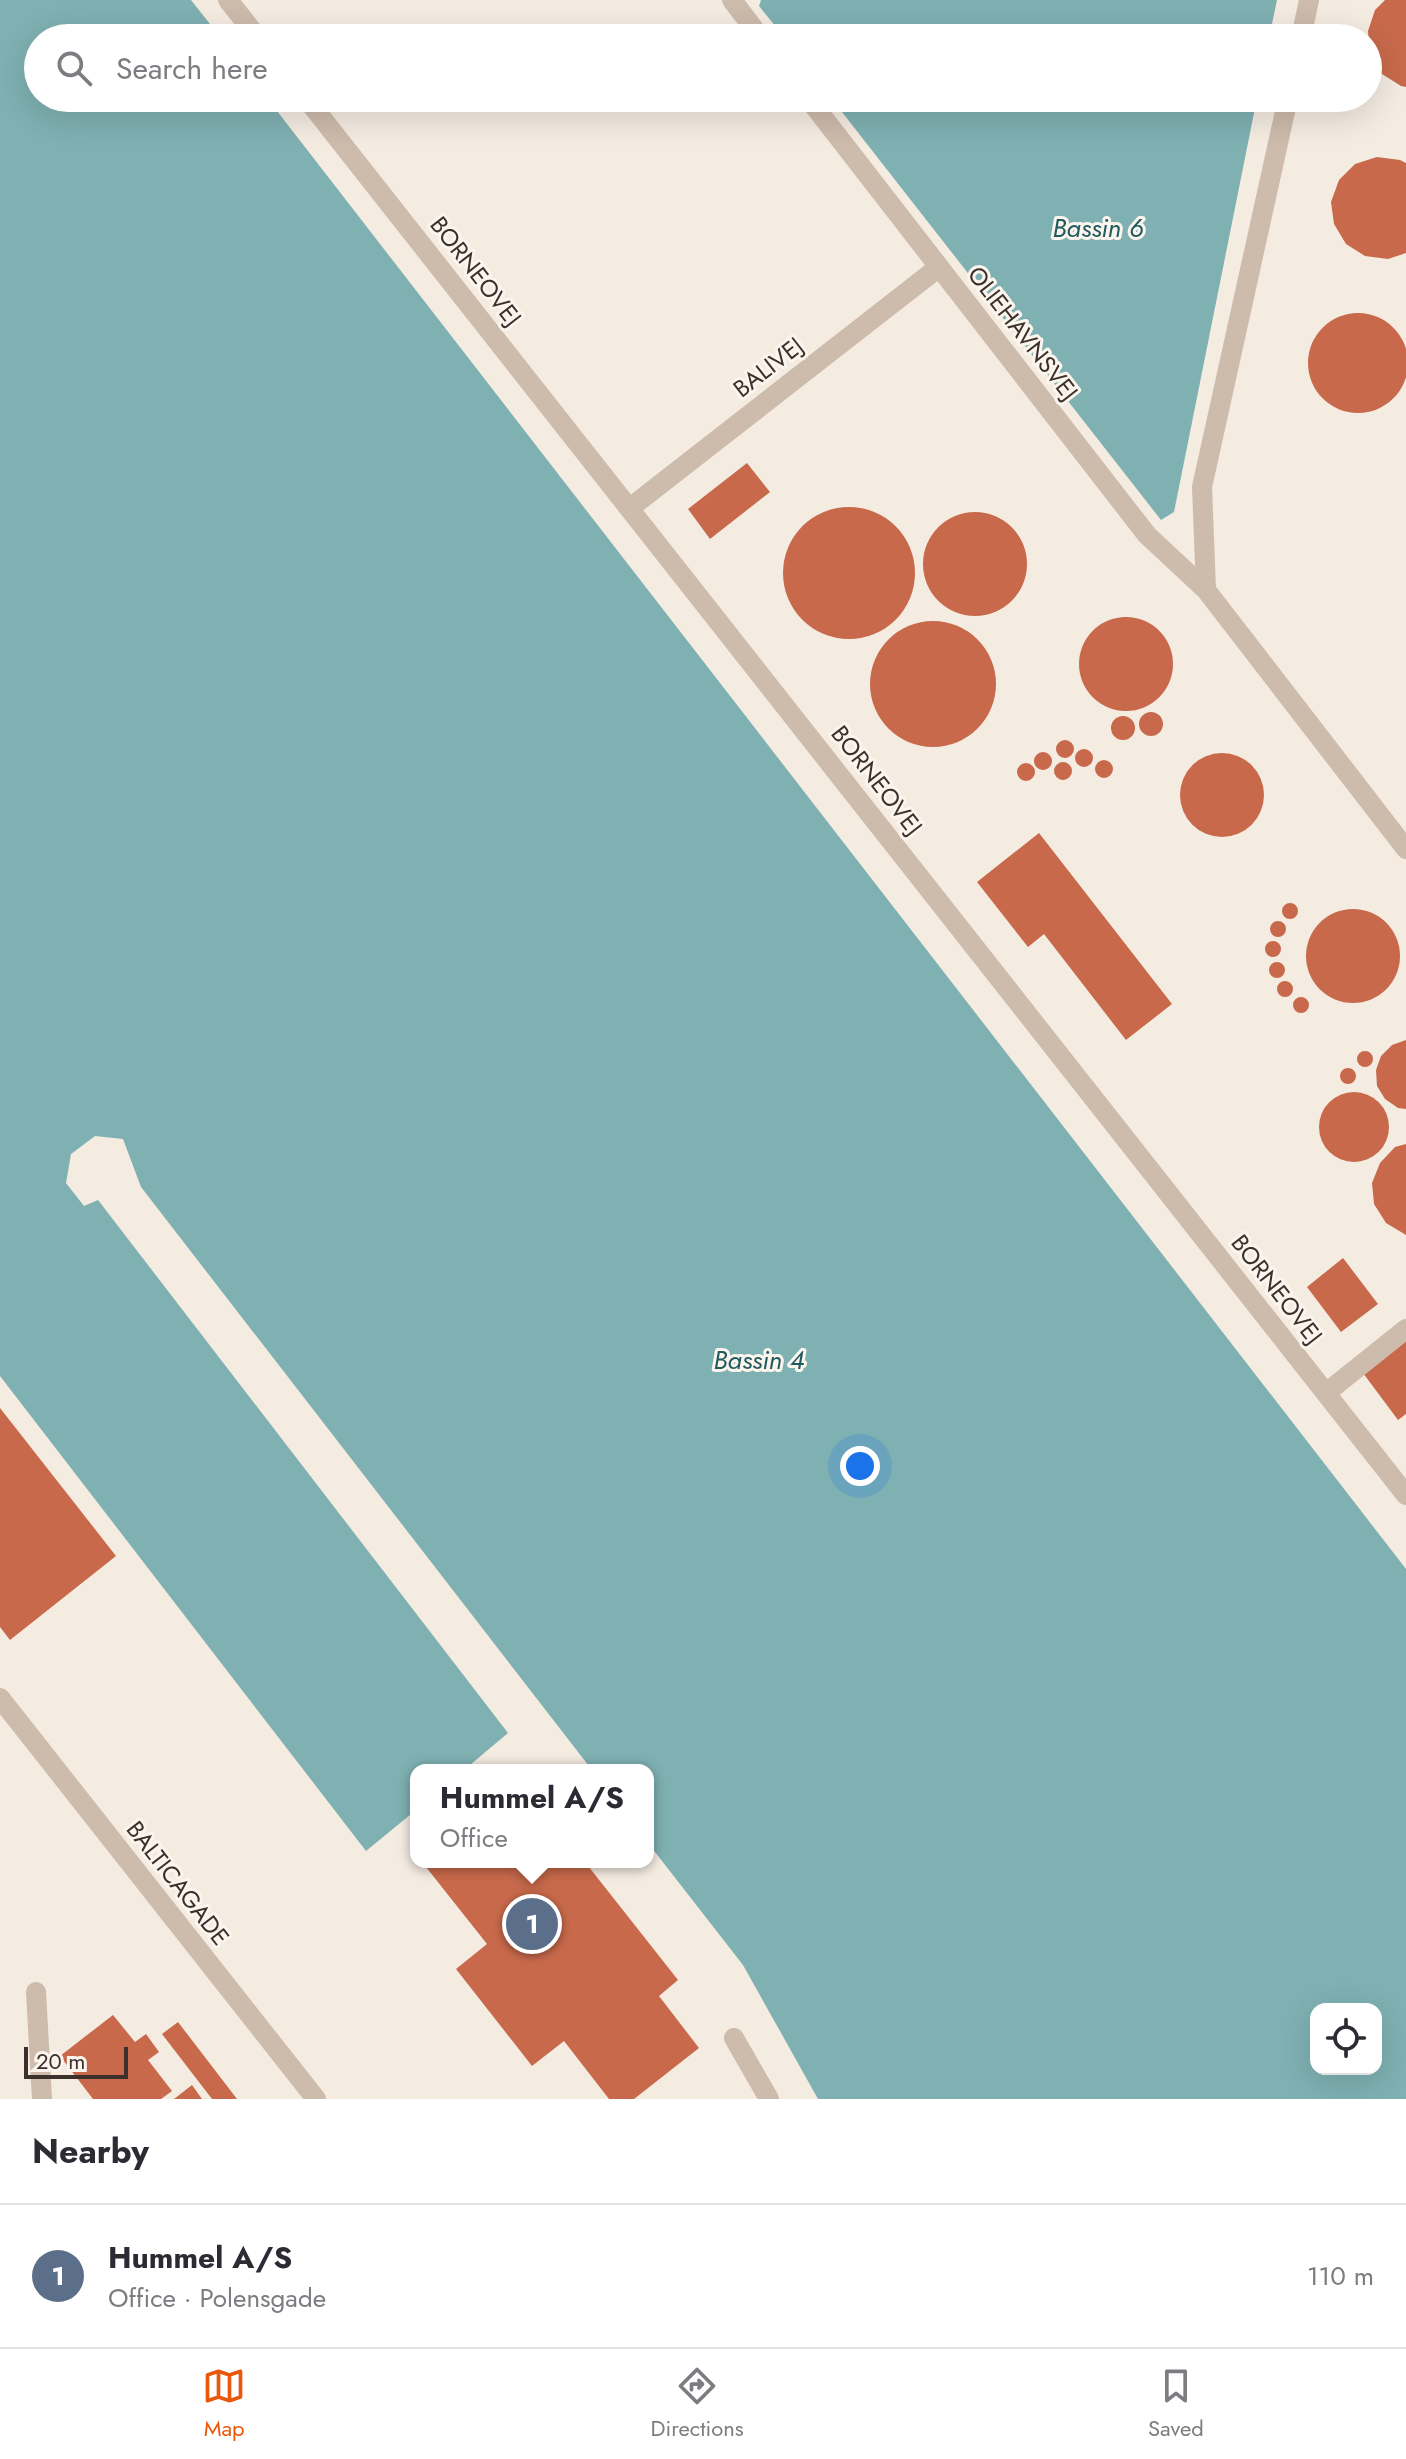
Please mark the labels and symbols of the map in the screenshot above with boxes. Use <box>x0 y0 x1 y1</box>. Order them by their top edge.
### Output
street label: BORNEOVEJ <box>422 209 530 333</box>
water label: Bassin 6 <box>1053 209 1143 247</box>
street label: OLIEHAVNSVEJ <box>959 258 1087 408</box>
street label: BALIVEJ <box>726 328 810 406</box>
street label: BORNEOVEJ <box>823 718 931 842</box>
street label: BORNEOVEJ <box>1223 1227 1331 1351</box>
water label: Bassin 4 <box>713 1341 805 1379</box>
your location <box>840 1446 880 1486</box>
street label: BALTICAGADE <box>118 1813 238 1953</box>
pin: 1 <box>506 1894 558 1954</box>
scale bar <box>24 2043 128 2079</box>

